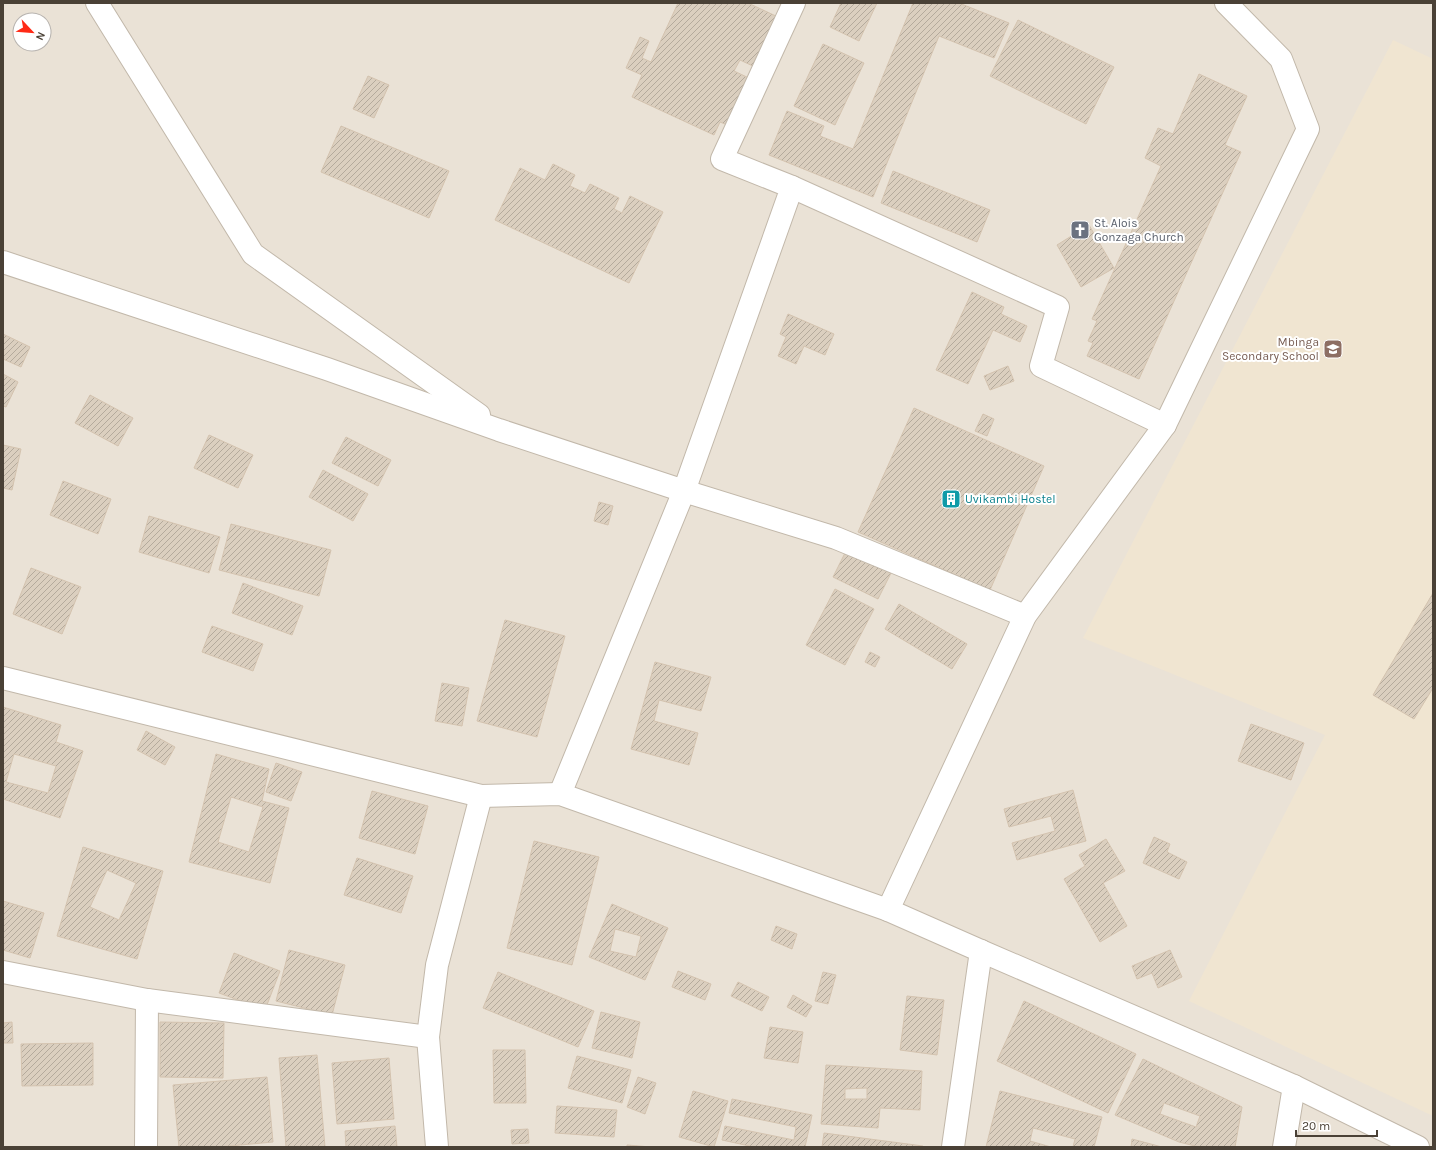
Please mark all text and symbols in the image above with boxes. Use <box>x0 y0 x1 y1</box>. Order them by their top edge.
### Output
north arrow <box>12 12 52 52</box>
text: N <box>33 30 48 43</box>
place label: St. Alois Gonzaga Church <box>1094 216 1184 244</box>
church icon: St. Alois Gonzaga Church <box>1069 219 1091 241</box>
place label: Mbinga Secondary School <box>1222 335 1319 363</box>
school or university icon: Mbinga Secondary School <box>1322 338 1344 360</box>
building icon: Uvikambi Hostel <box>940 488 962 510</box>
place label: Uvikambi Hostel <box>965 492 1056 506</box>
scale bar <box>1296 1112 1377 1138</box>
text: 20 m <box>1302 1119 1330 1133</box>

